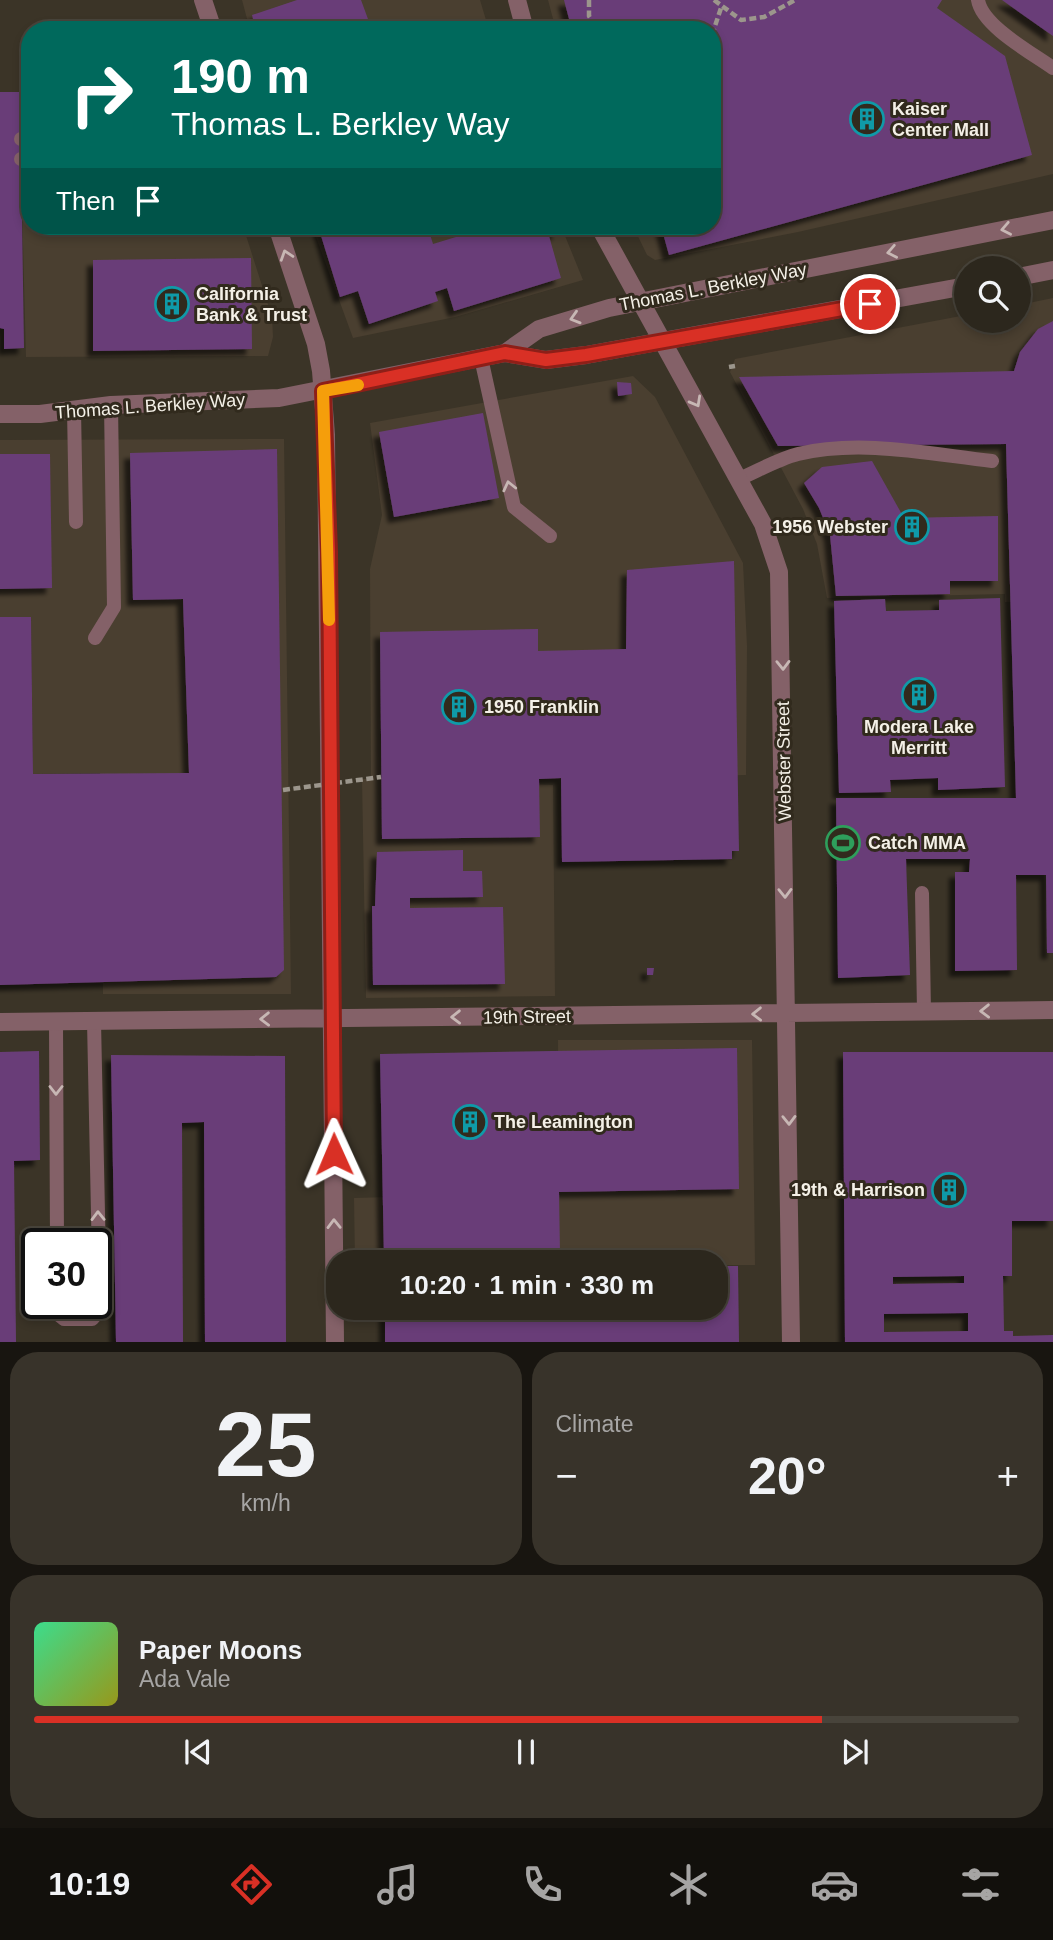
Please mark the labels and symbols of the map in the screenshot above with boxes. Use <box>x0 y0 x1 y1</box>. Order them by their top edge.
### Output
place label: Kaiser Center Mall <box>892 99 989 140</box>
building icon: Kaiser Center Mall <box>848 100 886 138</box>
one-way arrow <box>1000 221 1012 236</box>
one-way arrow <box>886 243 898 258</box>
one-way arrow <box>280 249 295 261</box>
street label: Thomas L. Berkley Way <box>618 259 808 315</box>
pin <box>840 274 900 334</box>
place label: California Bank & Trust <box>196 284 307 325</box>
building icon: California Bank & Trust <box>153 285 191 323</box>
one-way arrow <box>569 310 581 325</box>
street label: Thomas L. Berkley Way <box>54 389 246 423</box>
one-way arrow <box>688 395 701 407</box>
one-way arrow <box>503 480 517 492</box>
building icon: 1956 Webster <box>893 508 931 546</box>
place label: 1956 Webster <box>772 517 888 537</box>
one-way arrow <box>775 661 791 671</box>
building icon: Modera Lake Merritt <box>900 676 938 714</box>
building icon: 1950 Franklin <box>440 688 478 726</box>
place label: 1950 Franklin <box>484 697 599 717</box>
street label: Webster Street <box>773 701 795 821</box>
place label: Modera Lake Merritt <box>864 717 974 758</box>
sports icon: Catch MMA <box>824 824 862 862</box>
place label: Catch MMA <box>868 833 966 853</box>
one-way arrow <box>777 888 793 899</box>
one-way arrow <box>979 1003 990 1019</box>
street label: 19th Street <box>483 1006 571 1028</box>
one-way arrow <box>752 1006 762 1022</box>
one-way arrow <box>451 1010 462 1025</box>
one-way arrow <box>259 1011 270 1027</box>
one-way arrow <box>49 1085 64 1096</box>
building icon: The Leamington <box>451 1103 489 1141</box>
place label: The Leamington <box>494 1112 633 1132</box>
one-way arrow <box>781 1115 796 1126</box>
position arrow <box>297 1117 371 1191</box>
building icon: 19th & Harrison <box>930 1171 968 1209</box>
place label: 19th & Harrison <box>791 1180 925 1200</box>
one-way arrow <box>90 1210 106 1220</box>
one-way arrow <box>326 1219 342 1229</box>
speed limit sign: 30 <box>21 1228 112 1319</box>

